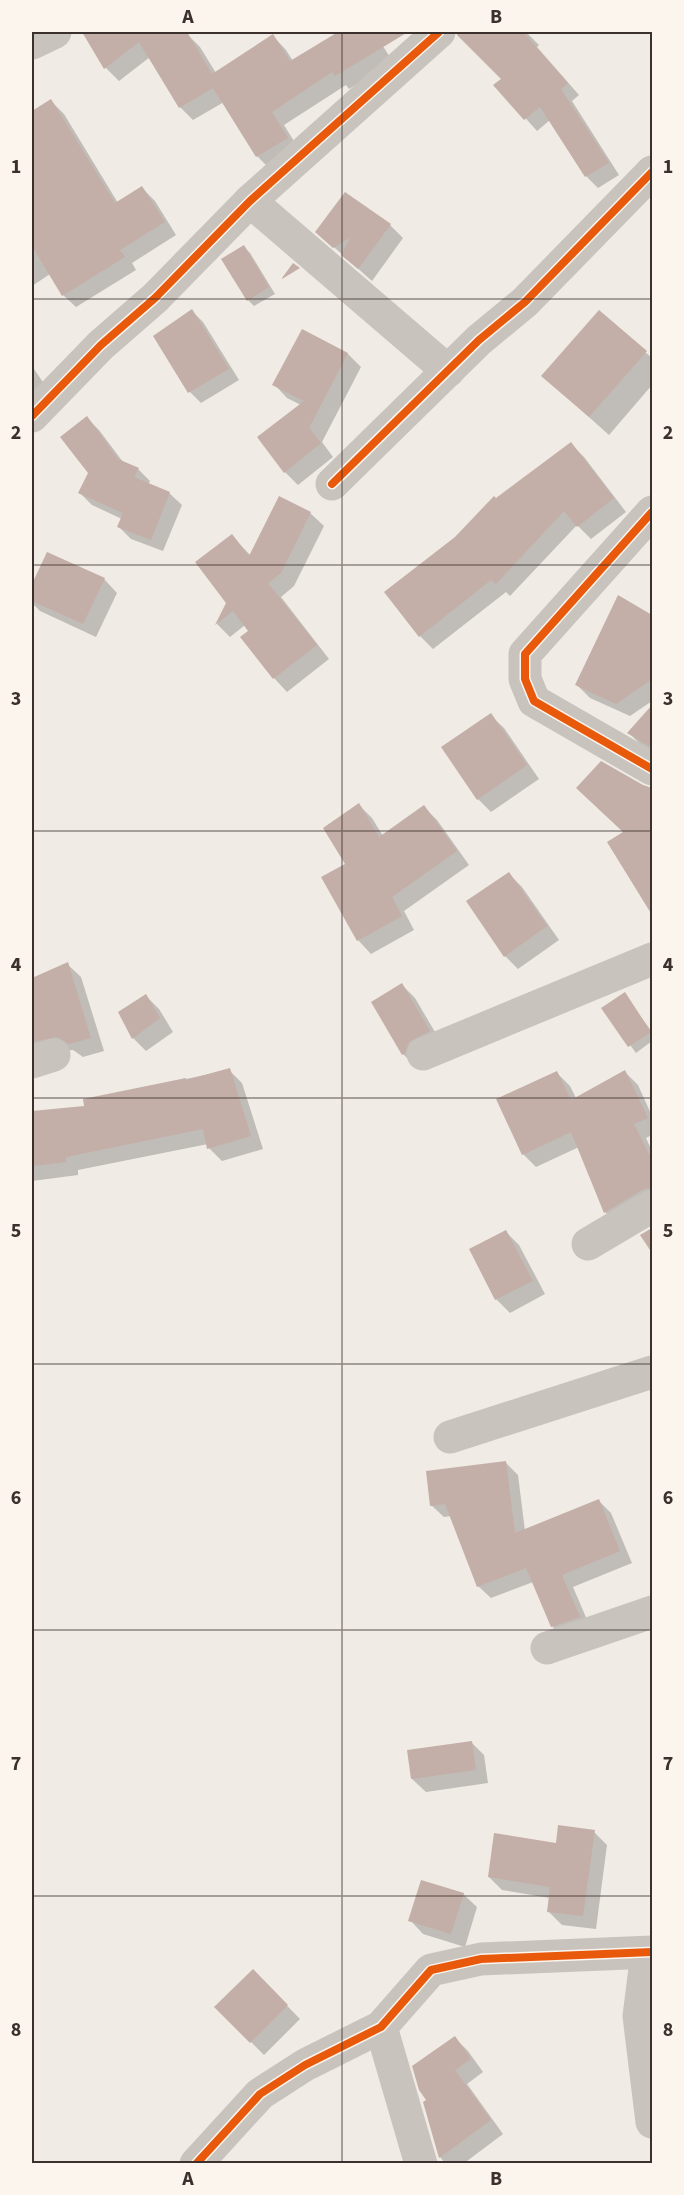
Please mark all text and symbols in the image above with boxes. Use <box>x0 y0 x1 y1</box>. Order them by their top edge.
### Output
text: A <box>181 3 194 31</box>
text: B <box>490 3 502 31</box>
text: 1 <box>11 153 21 181</box>
text: 1 <box>663 153 673 181</box>
text: 2 <box>11 419 21 447</box>
text: 2 <box>663 419 673 447</box>
text: 3 <box>11 685 21 713</box>
text: 3 <box>663 685 673 713</box>
text: 4 <box>11 951 22 979</box>
text: 4 <box>663 951 674 979</box>
text: 5 <box>11 1217 21 1245</box>
text: 5 <box>663 1217 673 1245</box>
text: 6 <box>11 1484 21 1512</box>
text: 6 <box>663 1484 673 1512</box>
text: 7 <box>11 1750 21 1778</box>
text: 7 <box>663 1750 673 1778</box>
text: 8 <box>11 2016 21 2044</box>
text: 8 <box>663 2016 673 2044</box>
text: A <box>181 2165 194 2193</box>
text: B <box>490 2165 502 2193</box>

